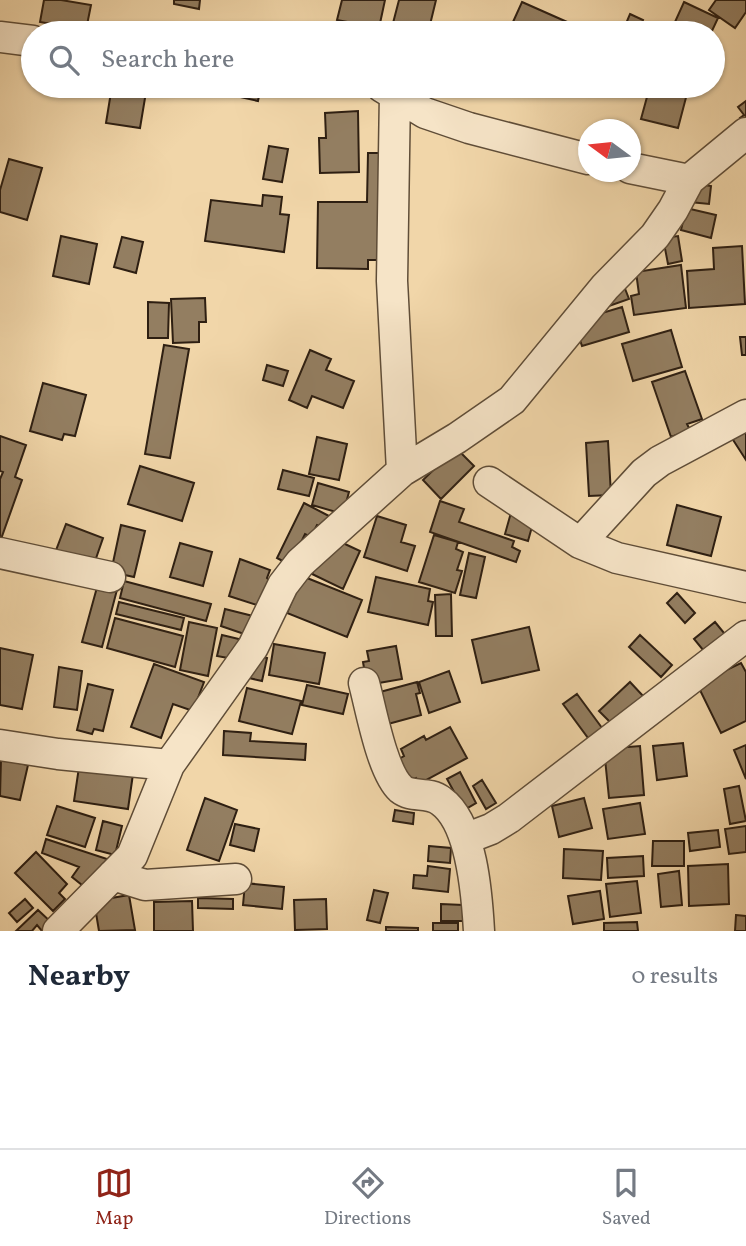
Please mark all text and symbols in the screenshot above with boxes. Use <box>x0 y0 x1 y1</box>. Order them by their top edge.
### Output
search box <box>21 21 725 98</box>
icon: search <box>45 41 83 79</box>
text: Search here <box>101 42 234 78</box>
north arrow <box>578 119 641 182</box>
text: Nearby <box>28 956 130 998</box>
text: 0 results <box>631 961 718 993</box>
tab: Map <box>95 1164 133 1232</box>
tab: Directions <box>324 1164 411 1232</box>
tab: Saved <box>602 1164 651 1232</box>

